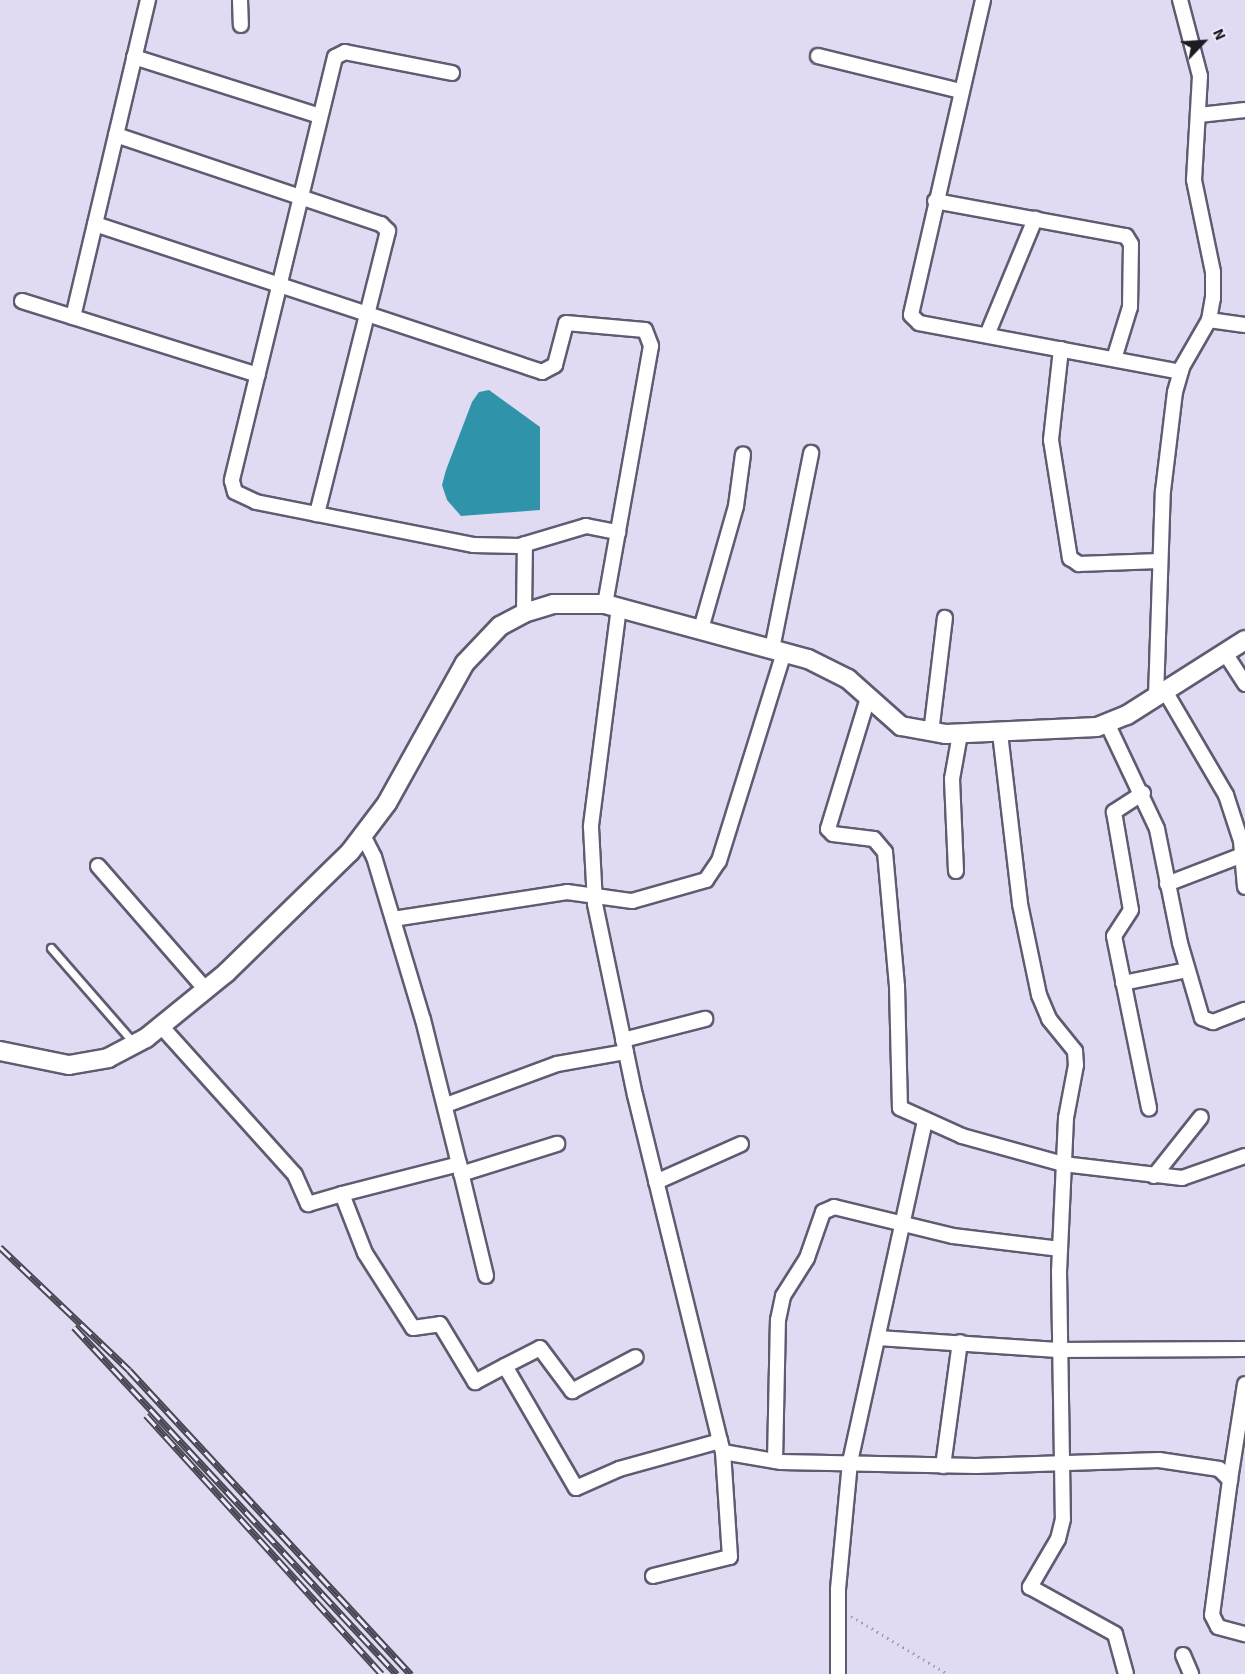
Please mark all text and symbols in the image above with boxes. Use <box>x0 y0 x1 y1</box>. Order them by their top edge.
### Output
north arrow <box>1173 12 1233 72</box>
text: N <box>1207 25 1232 44</box>

